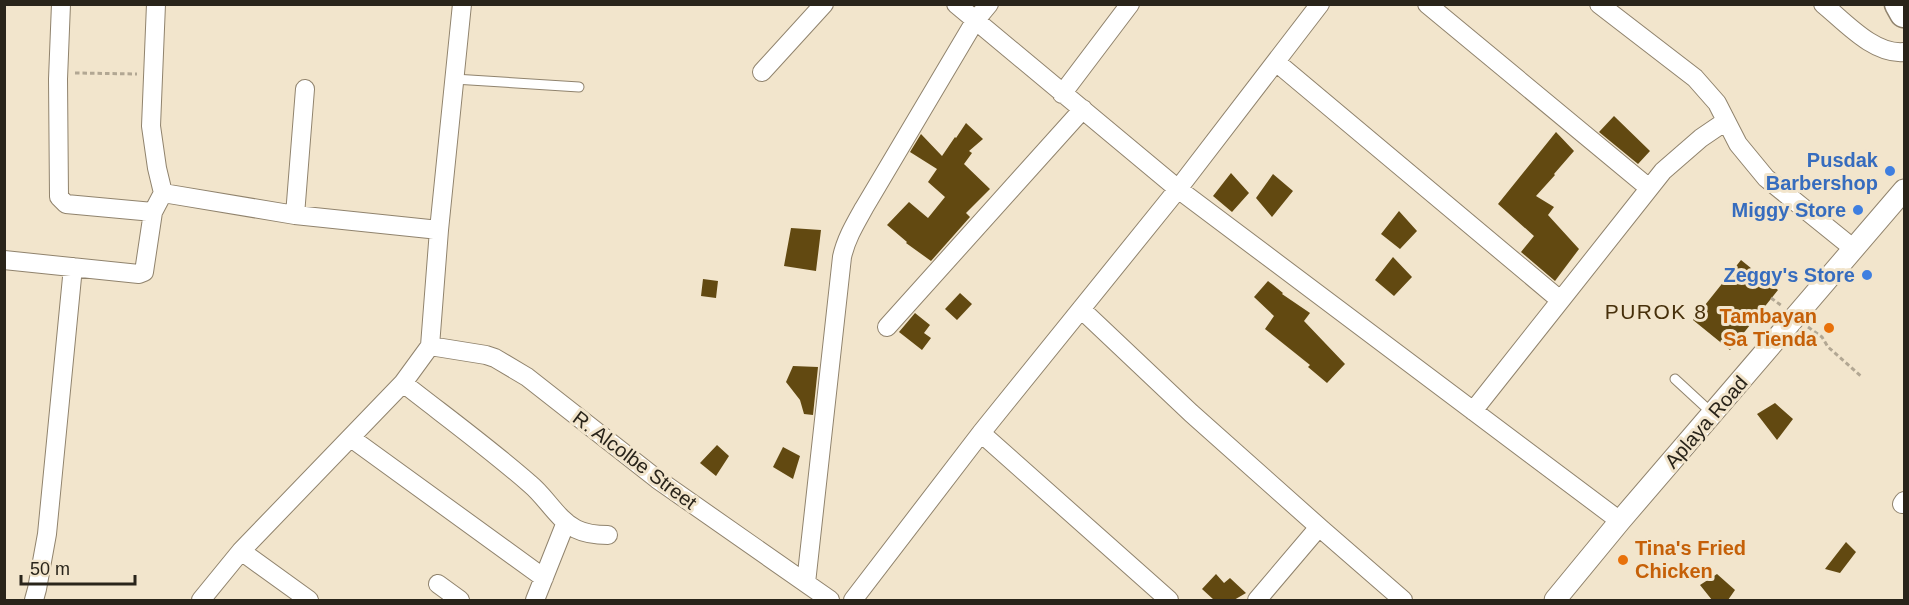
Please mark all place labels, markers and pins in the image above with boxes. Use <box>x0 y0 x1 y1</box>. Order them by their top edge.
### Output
place label: Pusdak Barbershop <box>1766 149 1879 194</box>
marker: Pusdak Barbershop <box>1883 164 1897 178</box>
place label: Miggy Store <box>1732 199 1846 221</box>
marker: Miggy Store <box>1851 203 1865 217</box>
place label: Zeggy's Store <box>1724 264 1855 286</box>
marker: Zeggy's Store <box>1860 268 1874 282</box>
place label: Tambayan Sa Tienda <box>1720 305 1818 350</box>
marker: Tambayan Sa Tienda <box>1822 321 1836 335</box>
place label: Tina's Fried Chicken <box>1635 537 1746 582</box>
marker: Tina's Fried Chicken <box>1616 553 1630 567</box>

